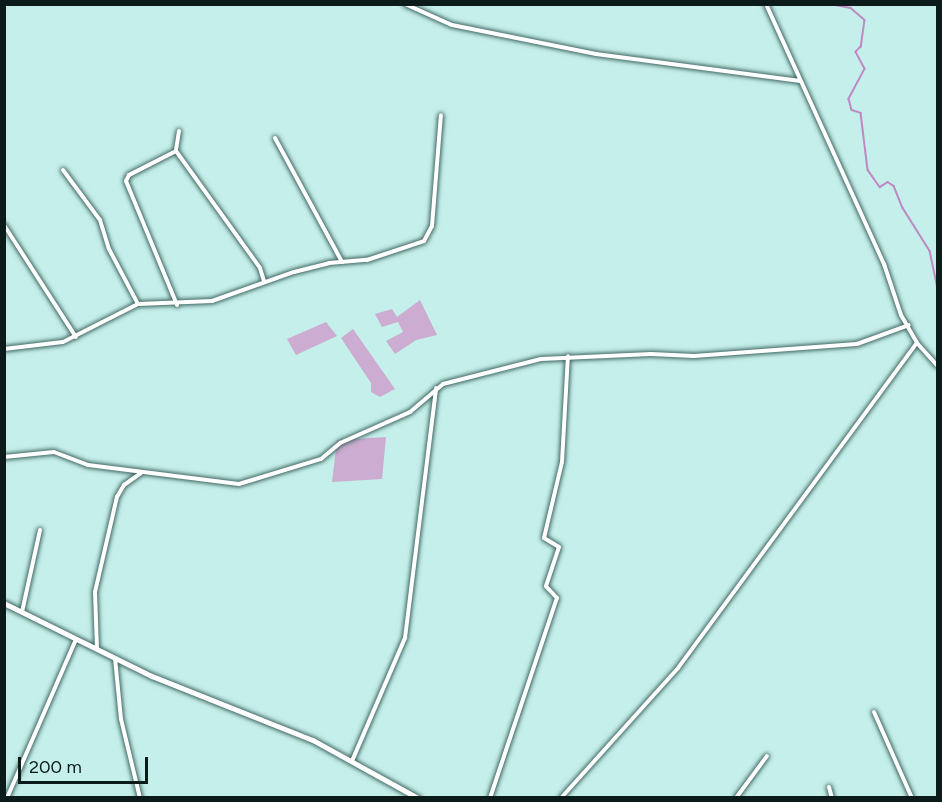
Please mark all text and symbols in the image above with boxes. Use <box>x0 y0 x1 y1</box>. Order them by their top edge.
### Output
scale bar <box>21 745 152 783</box>
text: 200 m <box>29 756 82 778</box>

